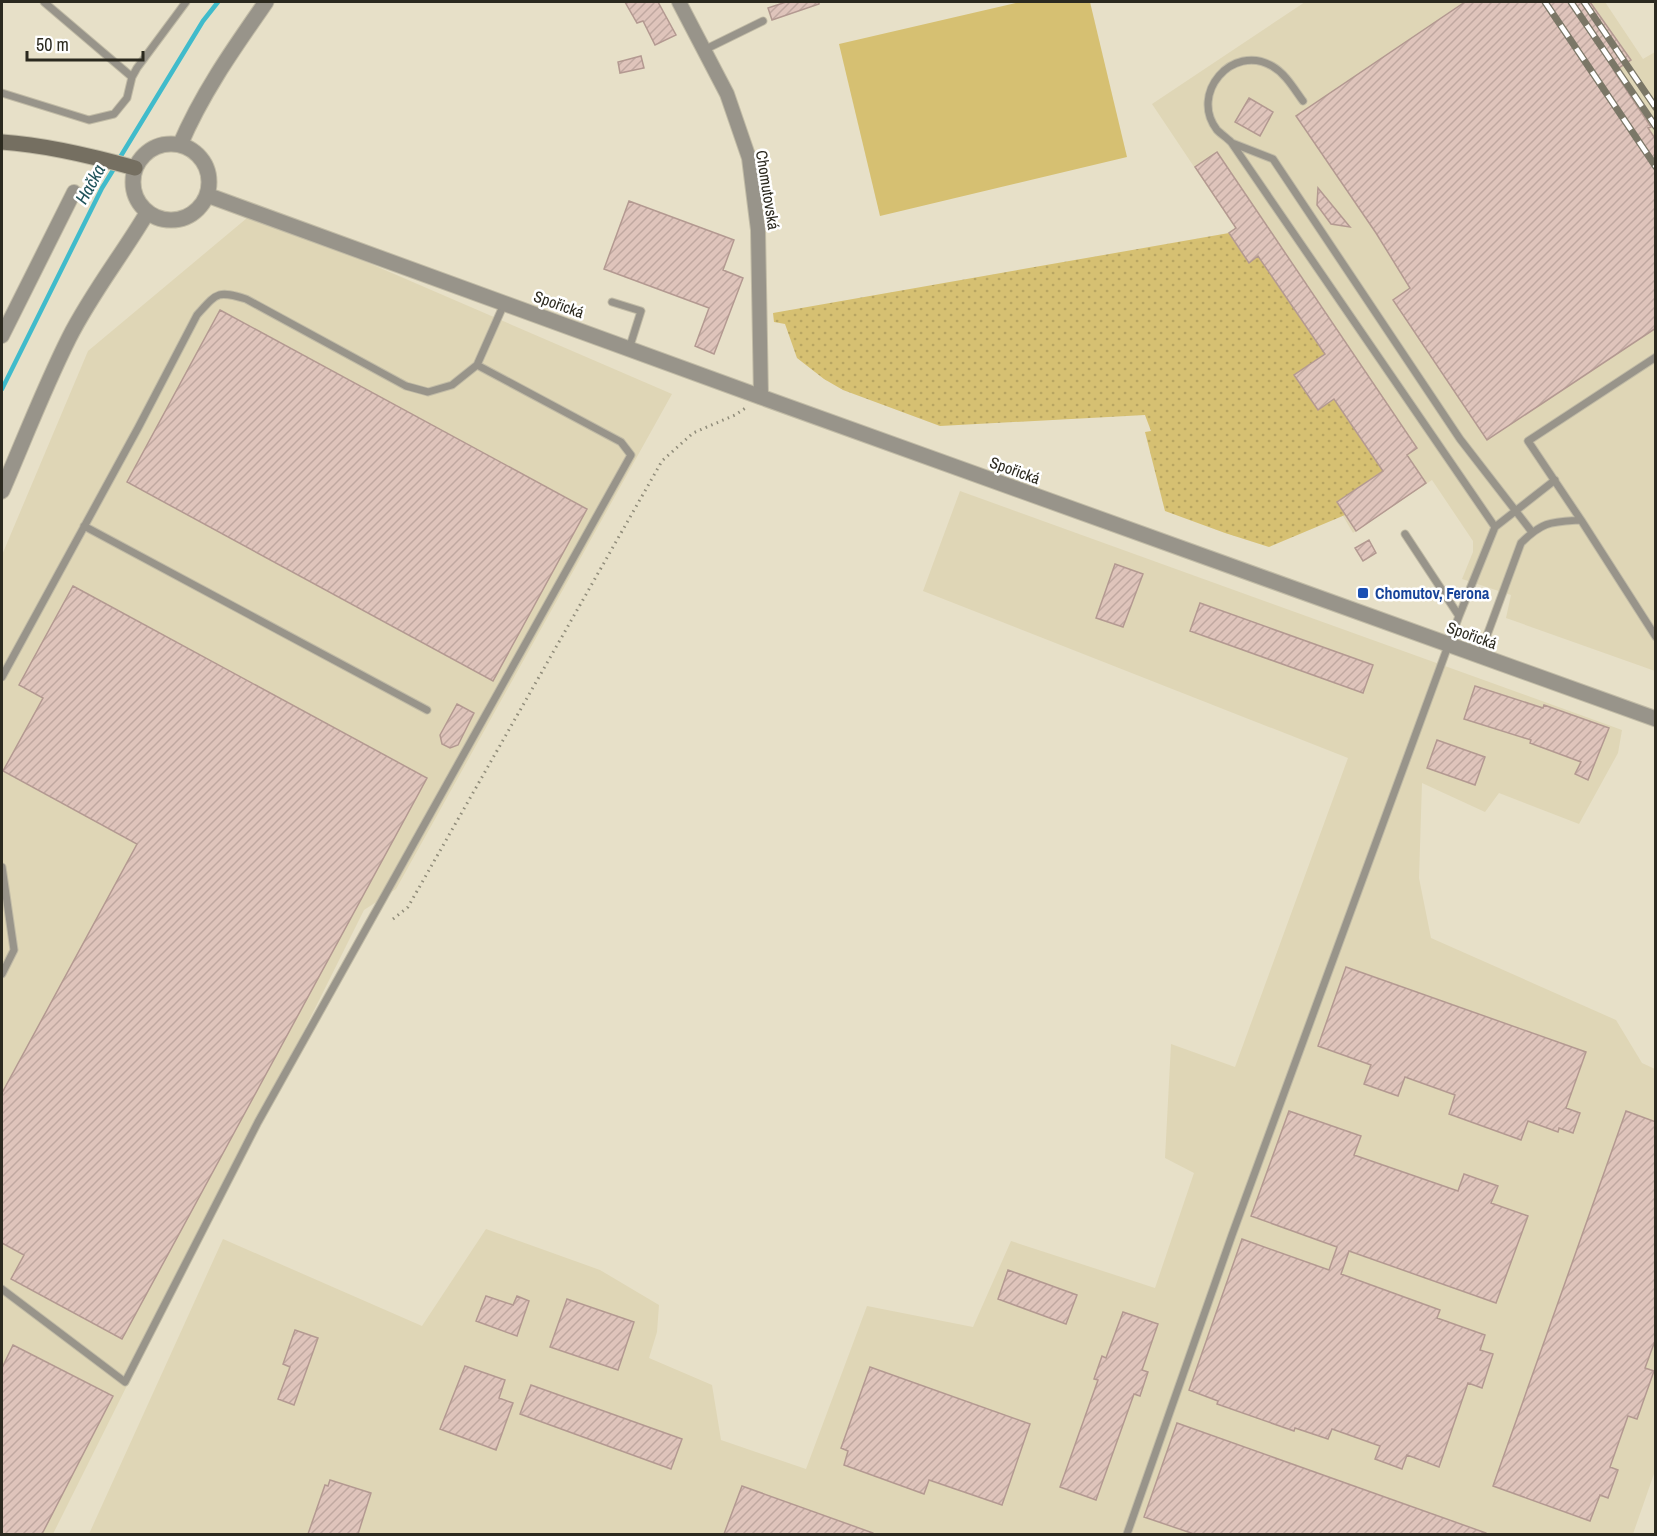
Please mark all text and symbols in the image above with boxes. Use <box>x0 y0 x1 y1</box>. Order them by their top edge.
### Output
scale bar <box>27 24 142 62</box>
text: 50 m <box>36 32 69 57</box>
street label: Chomutovská <box>751 149 785 232</box>
water label: Hačka <box>69 160 111 208</box>
street label: Spořická <box>531 285 588 323</box>
street label: Spořická <box>987 451 1044 489</box>
place label: Chomutov, Ferona <box>1375 582 1490 604</box>
marker: Chomutov, Ferona <box>1356 586 1370 600</box>
street label: Spořická <box>1444 616 1501 654</box>

